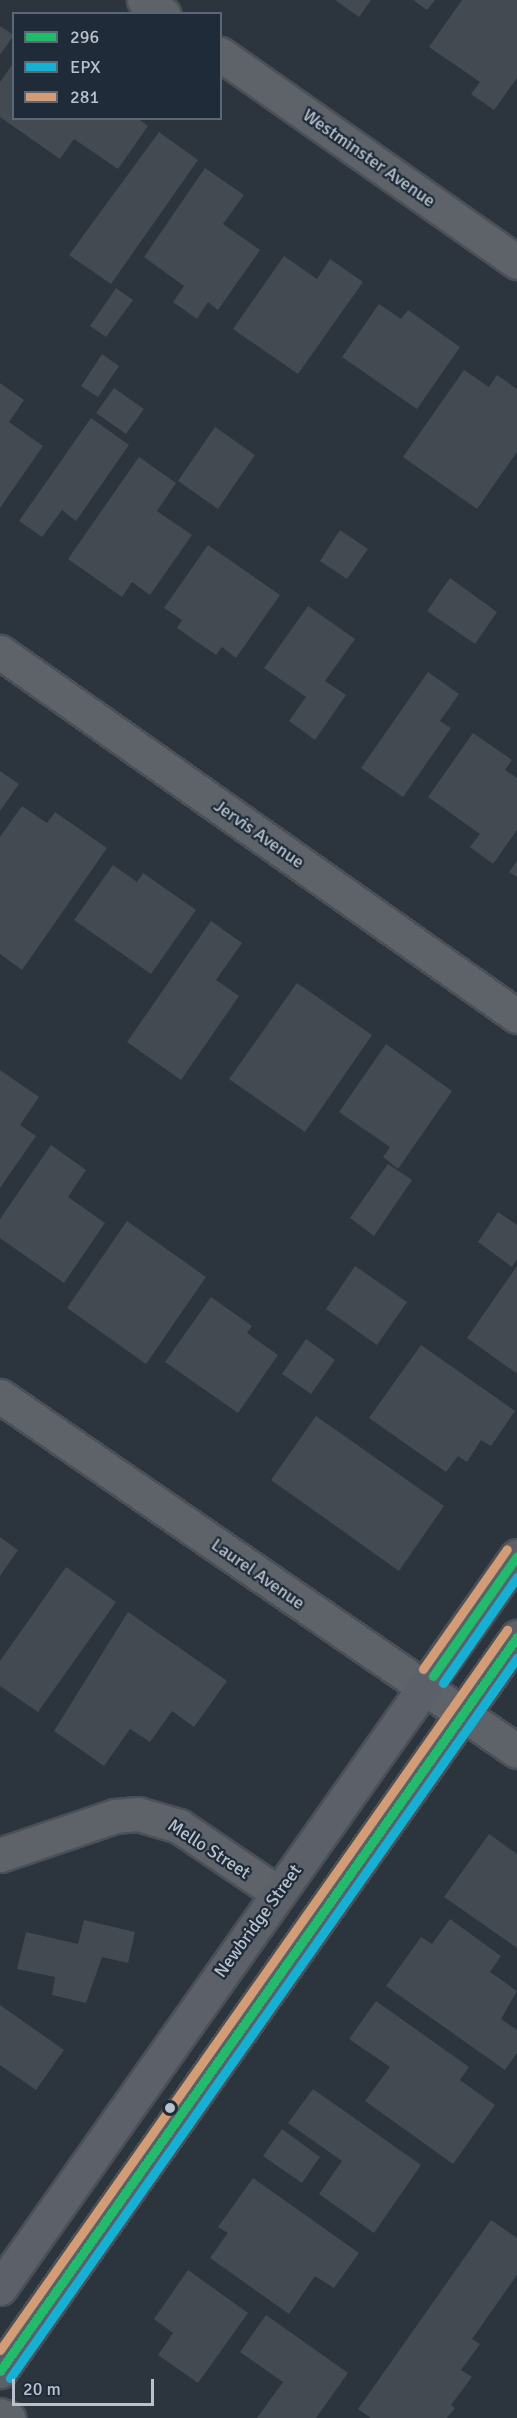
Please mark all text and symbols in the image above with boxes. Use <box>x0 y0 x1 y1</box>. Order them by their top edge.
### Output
legend <box>12 12 222 120</box>
text: 296 <box>70 26 99 48</box>
text: EPX <box>70 56 101 78</box>
text: 281 <box>70 86 99 108</box>
street label: Westminster Avenue <box>299 104 439 212</box>
street label: Jervis Avenue <box>210 795 308 873</box>
street label: Laurel Avenue <box>207 1534 309 1614</box>
street label: Mello Street <box>164 1814 254 1884</box>
street label: Newbridge Street <box>210 1860 306 1982</box>
unlabelled marker <box>164 2102 176 2114</box>
scale bar <box>15 2367 158 2405</box>
text: 20 m <box>23 2378 61 2400</box>

